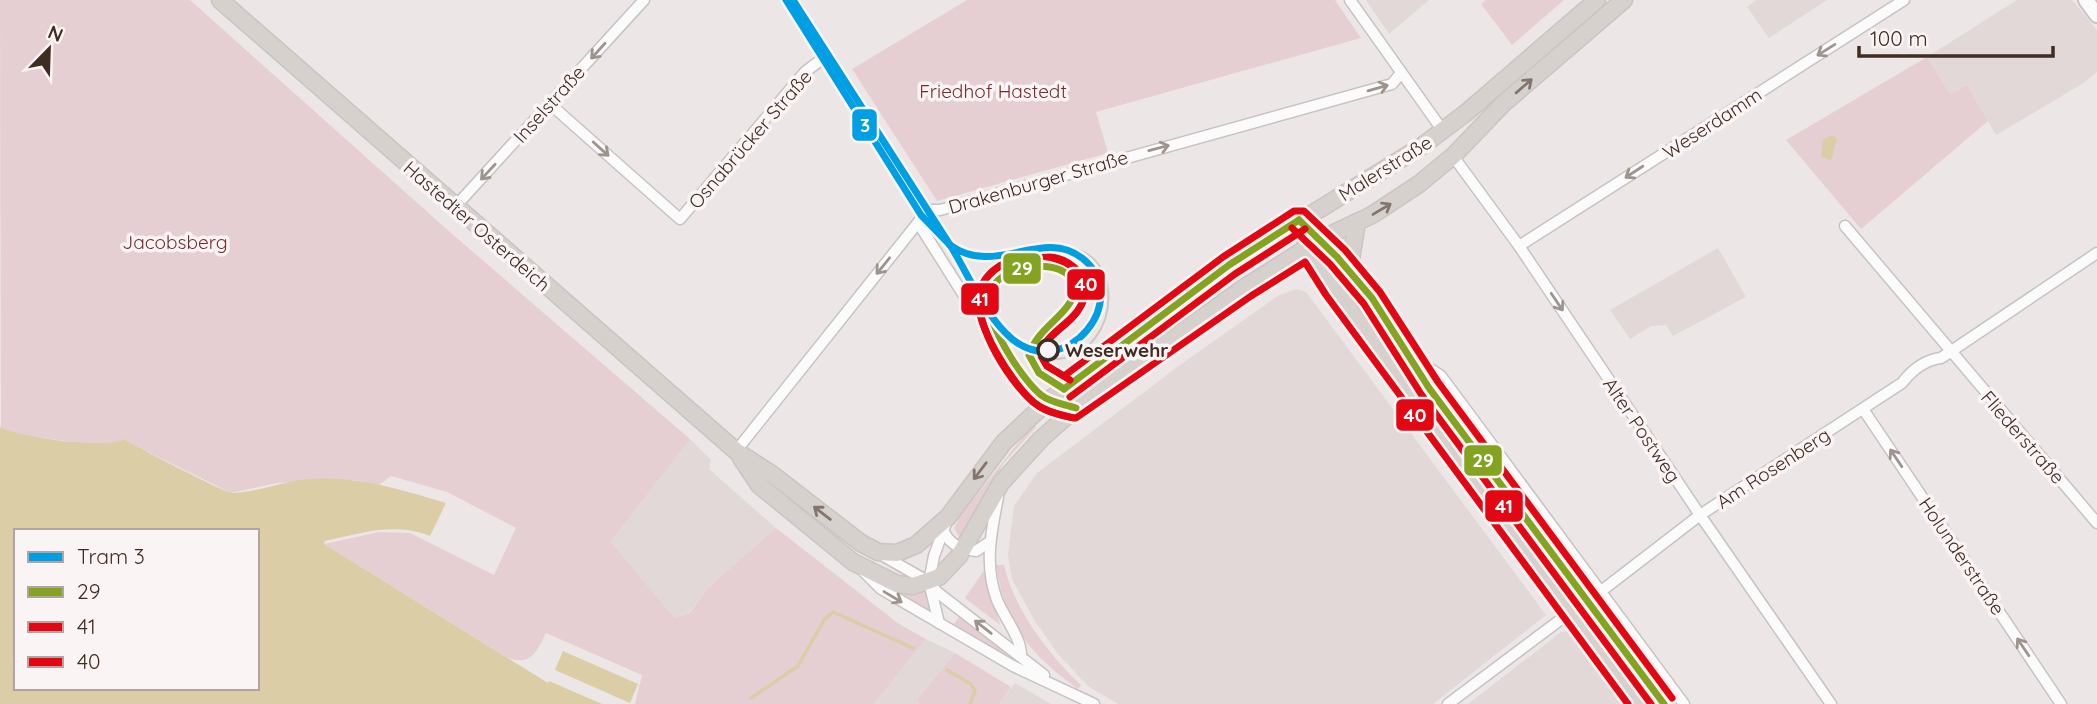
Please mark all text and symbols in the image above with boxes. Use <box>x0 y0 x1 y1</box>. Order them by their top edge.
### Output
north arrow <box>14 14 84 84</box>
scale bar <box>1859 14 2053 58</box>
text: N <box>45 20 67 47</box>
text: 100 m <box>1870 25 1928 51</box>
one-way arrow <box>590 42 606 60</box>
one-way arrow <box>1817 43 1837 57</box>
street label: Inselstraße <box>508 60 590 148</box>
street label: Osnabrücker Straße <box>683 65 817 213</box>
one-way arrow <box>1515 78 1533 94</box>
park label: Friedhof Hastedt <box>919 79 1067 103</box>
one-way arrow <box>1367 80 1389 93</box>
street label: Weserdamm <box>1658 82 1766 164</box>
line badge: 3 <box>851 108 878 142</box>
text: 3 <box>860 113 870 137</box>
street label: Malerstraße <box>1334 130 1436 206</box>
one-way arrow <box>592 141 610 157</box>
one-way arrow <box>1148 141 1170 154</box>
street label: Drakenburger Straße <box>945 145 1131 219</box>
street label: Hastedter Osterdeich <box>399 156 555 296</box>
one-way arrow <box>479 163 496 180</box>
one-way arrow <box>1625 165 1645 179</box>
one-way arrow <box>1372 202 1392 216</box>
park label: Jacobsberg <box>122 230 228 254</box>
line badge: 29 <box>1002 252 1042 285</box>
one-way arrow <box>876 256 891 275</box>
text: 29 <box>1011 256 1033 280</box>
line badge: 40 <box>1066 268 1106 301</box>
text: 40 <box>1075 272 1097 296</box>
line badge: 41 <box>960 282 1000 316</box>
text: 41 <box>971 287 989 311</box>
one-way arrow <box>1550 292 1564 311</box>
place label: Weserwehr <box>1065 338 1169 362</box>
marker: Weserwehr <box>1037 339 1059 361</box>
street label: Alter Postweg <box>1598 373 1686 487</box>
street label: Fliederstraße <box>1976 385 2070 489</box>
line badge: 40 <box>1395 398 1435 432</box>
text: 40 <box>1404 403 1426 427</box>
street label: Am Rosenberg <box>1712 422 1834 514</box>
line badge: 29 <box>1463 444 1503 477</box>
text: 29 <box>1472 448 1494 472</box>
one-way arrow <box>1889 449 1903 469</box>
one-way arrow <box>973 461 987 480</box>
line badge: 41 <box>1484 489 1524 523</box>
street label: Holunderstraße <box>1914 493 2010 619</box>
text: 41 <box>1495 494 1513 518</box>
one-way arrow <box>814 506 832 521</box>
legend <box>14 529 259 690</box>
text: Tram 3 <box>77 543 145 569</box>
text: 29 <box>77 578 100 604</box>
one-way arrow <box>883 590 903 604</box>
text: 41 <box>77 613 96 639</box>
one-way arrow <box>974 619 993 634</box>
one-way arrow <box>2016 638 2030 658</box>
text: 40 <box>77 648 101 674</box>

